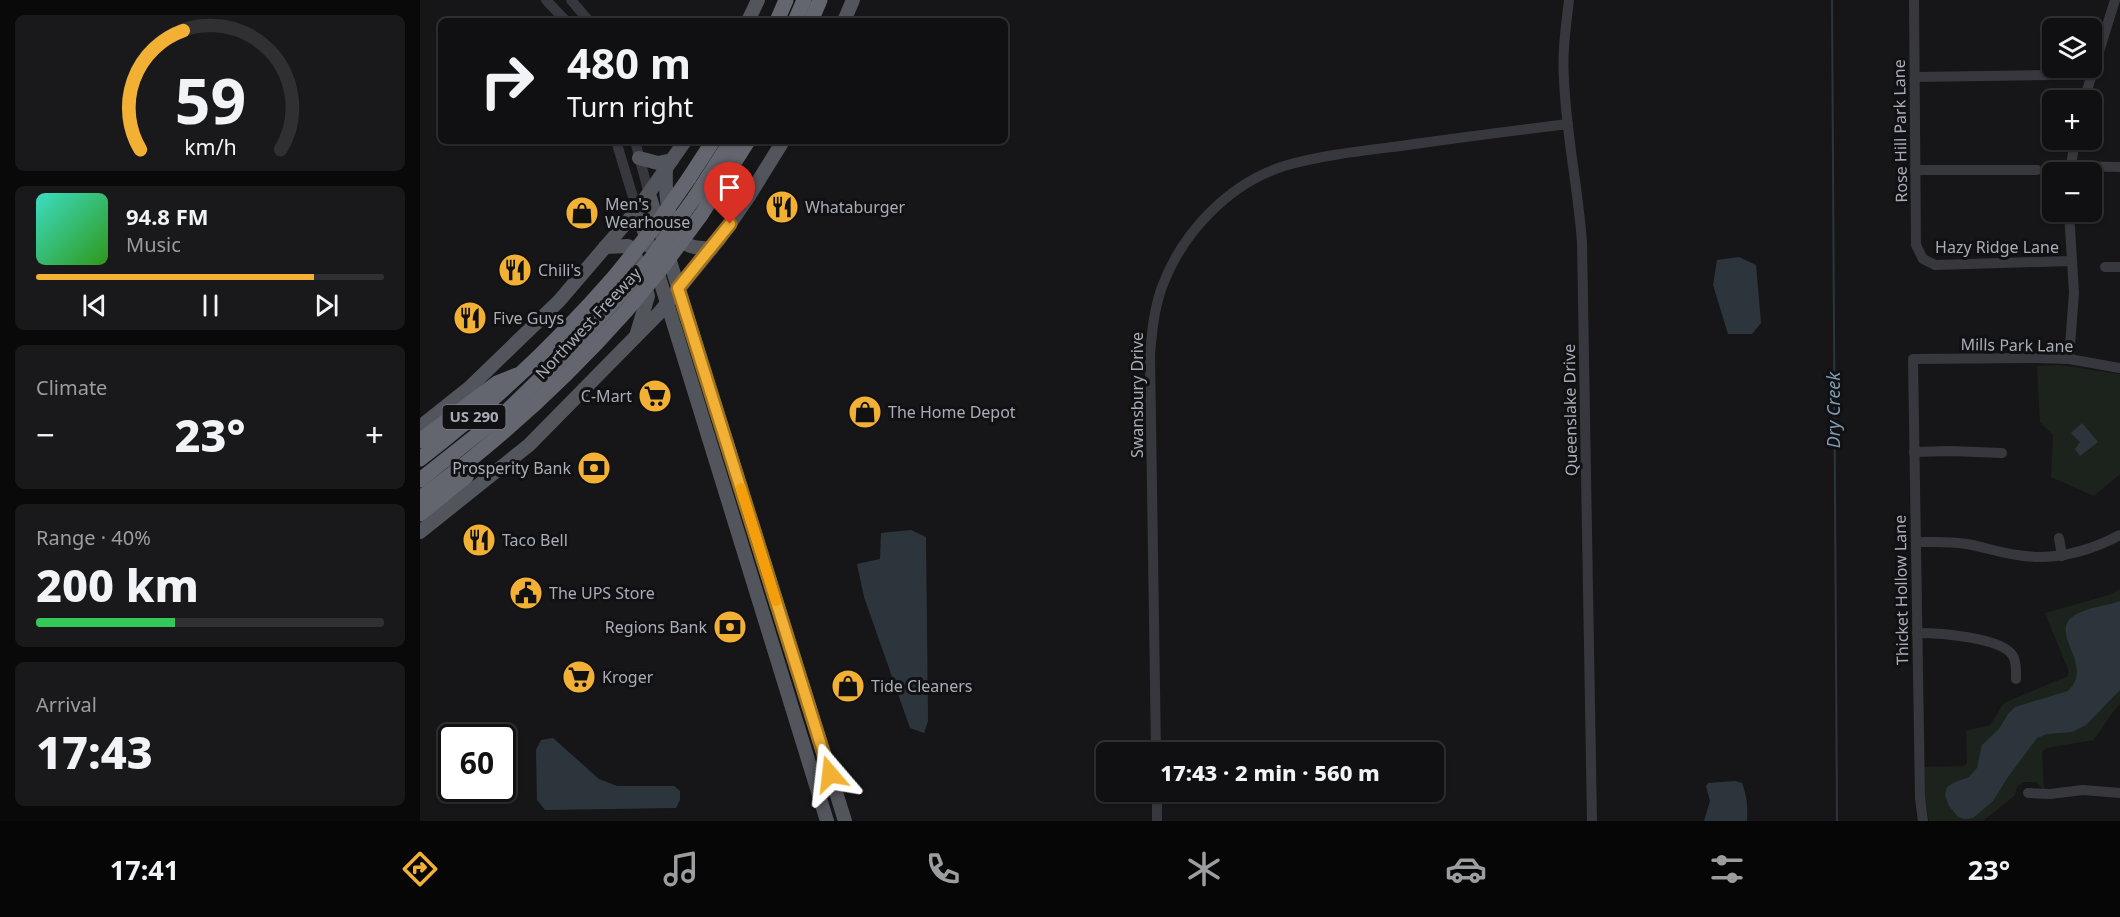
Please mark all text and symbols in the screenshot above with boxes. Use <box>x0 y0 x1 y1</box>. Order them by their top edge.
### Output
map controls <box>2042 18 2102 222</box>
button: layers <box>2042 18 2102 78</box>
text: 480 m <box>567 34 691 91</box>
icon: right <box>468 42 546 120</box>
text: 59 <box>174 57 246 142</box>
street label: Rose Hill Park Lane <box>1888 59 1912 203</box>
text: Turn right <box>567 88 693 125</box>
button: + <box>2042 90 2102 150</box>
text: km/h <box>184 132 236 161</box>
pin <box>704 162 755 224</box>
button: − <box>2042 162 2102 222</box>
icon: arrive <box>713 171 746 204</box>
restaurant icon: Whataburger <box>764 189 800 225</box>
place label: Men's Wearhouse <box>605 193 690 233</box>
shop icon: Men's Wearhouse <box>564 195 600 231</box>
place label: Whataburger <box>805 196 906 218</box>
text: 94.8 FM <box>126 201 208 231</box>
text: Music <box>126 231 181 258</box>
street label: Hazy Ridge Lane <box>1935 236 2059 258</box>
restaurant icon: Chili's <box>497 252 533 288</box>
place label: Chili's <box>538 259 581 281</box>
street label: Northwest Freeway <box>530 262 646 384</box>
icon: previous <box>78 289 111 322</box>
icon: pause <box>194 289 227 322</box>
icon: next <box>310 289 343 322</box>
restaurant icon: Five Guys <box>452 300 488 336</box>
place label: Five Guys <box>493 307 564 329</box>
street label: Swansbury Drive <box>1126 332 1148 458</box>
street label: Mills Park Lane <box>1960 333 2074 357</box>
street label: Queenslake Drive <box>1558 344 1582 476</box>
water label: Dry Creek <box>1821 371 1845 448</box>
text: Climate <box>36 374 107 401</box>
supermarket icon: C-Mart <box>637 378 673 414</box>
place label: C-Mart <box>581 385 632 407</box>
shop icon: The Home Depot <box>847 394 883 430</box>
place label: The Home Depot <box>888 401 1016 423</box>
text: 23° <box>174 404 246 465</box>
road number: US 290 <box>442 405 506 429</box>
text: − <box>36 412 55 457</box>
text: + <box>365 412 384 457</box>
bank icon: Prosperity Bank <box>576 450 612 486</box>
place label: Prosperity Bank <box>452 457 571 479</box>
street label: Thicket Hollow Lane <box>1889 515 1913 665</box>
restaurant icon: Taco Bell <box>461 522 497 558</box>
text: Range · 40% <box>36 524 151 551</box>
place label: Taco Bell <box>502 529 568 551</box>
text: 200 km <box>36 554 199 615</box>
public building icon: The UPS Store <box>508 575 544 611</box>
place label: The UPS Store <box>549 582 655 604</box>
bank icon: Regions Bank <box>712 609 748 645</box>
place label: Regions Bank <box>605 616 707 638</box>
supermarket icon: Kroger <box>561 659 597 695</box>
place label: Kroger <box>602 666 654 688</box>
shop icon: Tide Cleaners <box>830 668 866 704</box>
place label: Tide Cleaners <box>871 675 972 697</box>
text: Arrival <box>36 691 97 718</box>
text: 17:43 <box>36 721 153 782</box>
speed limit sign: 60 <box>438 724 516 802</box>
position arrow <box>798 742 862 806</box>
text: 17:43 · 2 min · 560 m <box>1160 757 1380 787</box>
icon: directions <box>399 848 441 890</box>
icon: music <box>660 848 702 890</box>
icon: phone <box>922 848 964 890</box>
icon: climate <box>1183 848 1225 890</box>
icon: car <box>1445 848 1487 890</box>
icon: filters <box>1706 848 1748 890</box>
text: 17:41 <box>110 851 179 888</box>
text: 23° <box>1968 851 2010 888</box>

